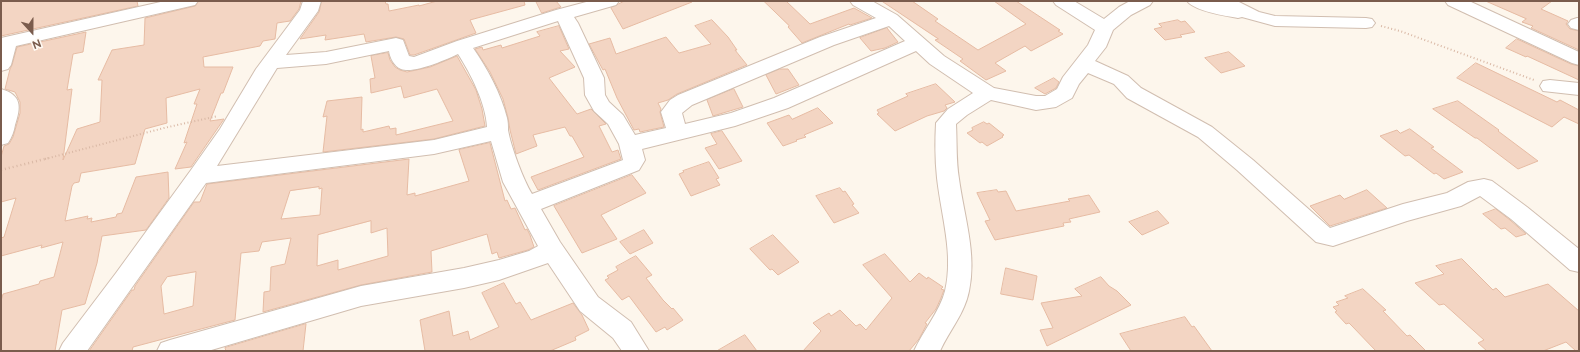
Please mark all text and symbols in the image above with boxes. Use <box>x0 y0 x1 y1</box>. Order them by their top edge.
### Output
north arrow <box>12 12 52 52</box>
text: N <box>30 36 43 51</box>

